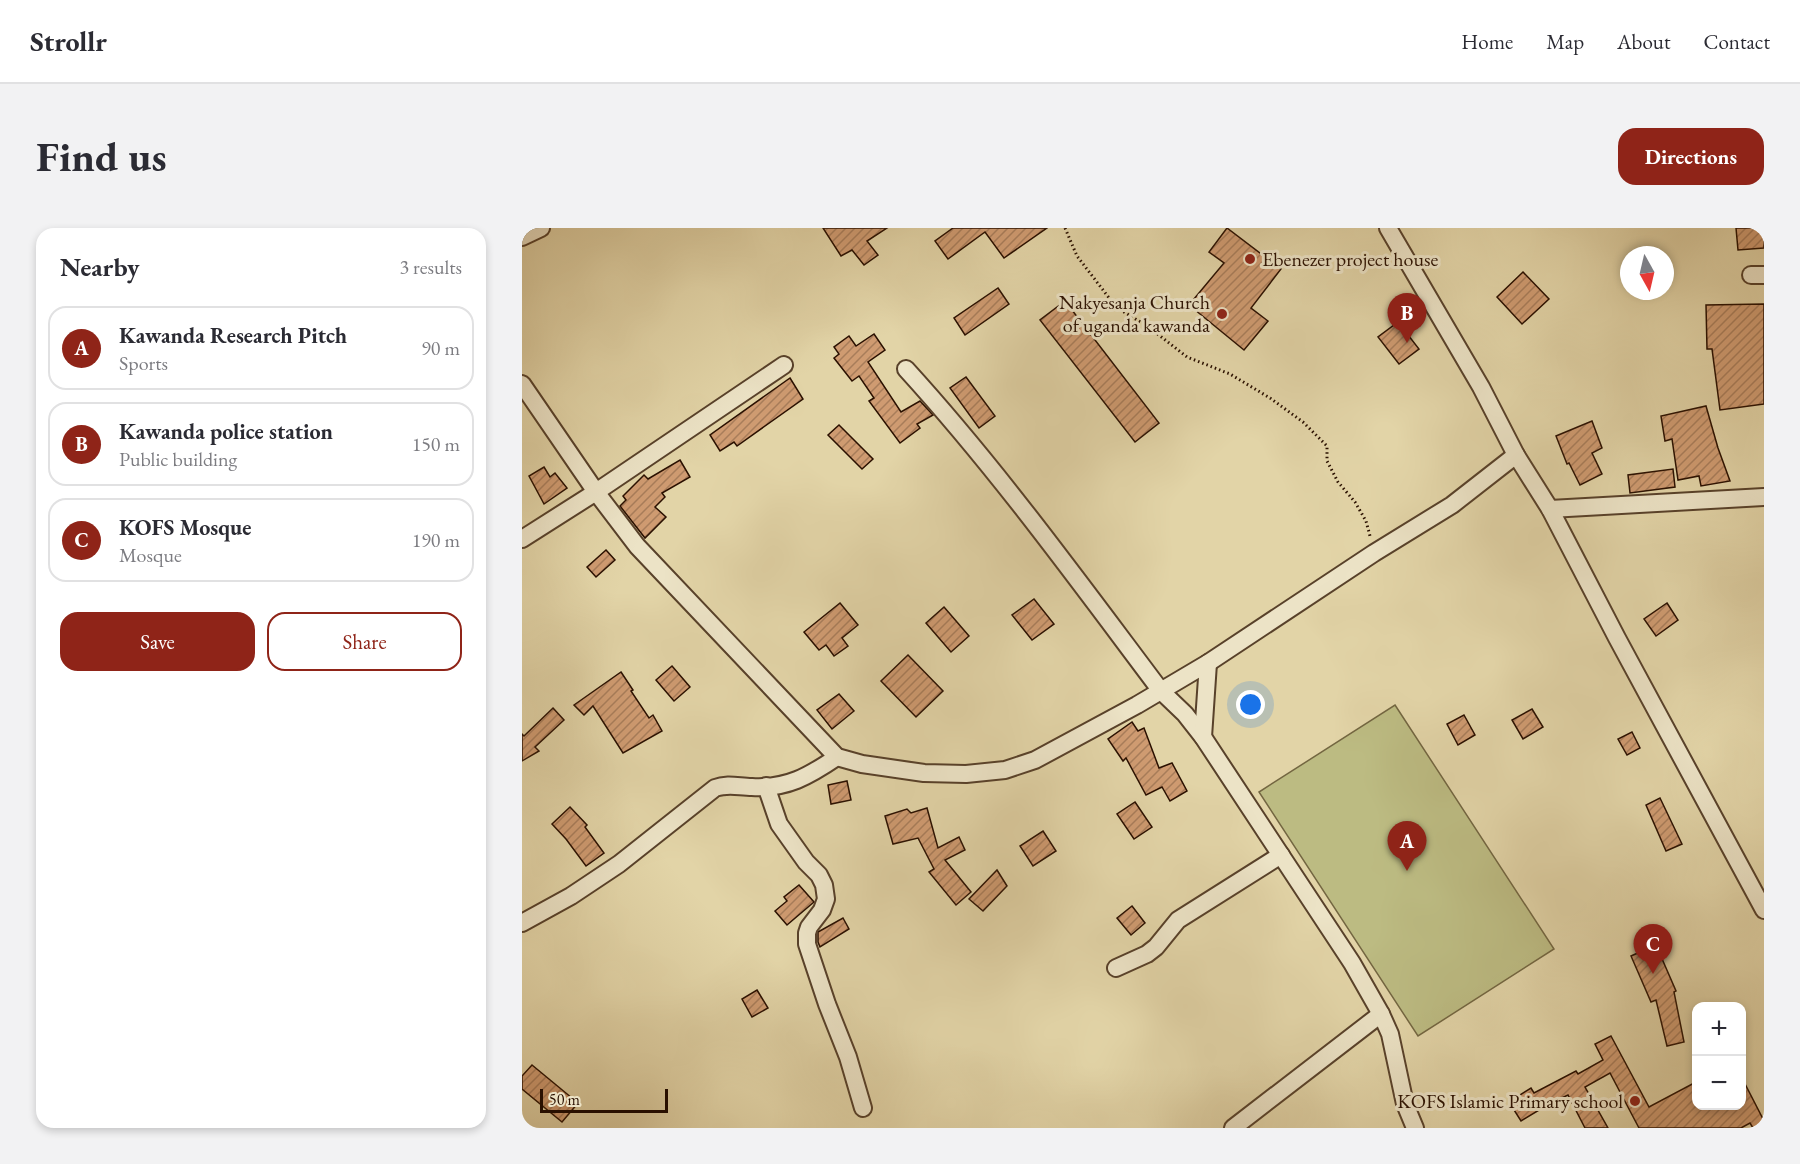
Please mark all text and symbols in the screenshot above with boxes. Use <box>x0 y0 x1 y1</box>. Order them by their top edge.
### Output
text: Strollr <box>30 23 107 59</box>
text: Home <box>1461 28 1513 55</box>
text: Map <box>1546 28 1584 55</box>
text: About <box>1617 28 1670 55</box>
text: Contact <box>1703 28 1770 55</box>
button: Directions <box>1618 128 1764 185</box>
text: Find us <box>36 129 167 184</box>
place label: Ebenezer project house <box>1262 246 1438 272</box>
north arrow <box>1620 246 1674 300</box>
text: Nearby <box>60 250 140 284</box>
marker: Ebenezer project house <box>1243 252 1257 266</box>
text: 3 results <box>399 254 462 280</box>
place label: Nakyesanja Church of uganda kawanda <box>1059 289 1210 338</box>
pin: B <box>1388 294 1426 343</box>
marker: Nakyesanja Church of uganda kawanda <box>1215 307 1229 321</box>
text: Kawanda Research Pitch <box>119 321 347 350</box>
text: A <box>74 335 89 361</box>
text: 90 m <box>421 335 460 361</box>
text: Sports <box>119 350 168 376</box>
text: Kawanda police station <box>119 417 333 446</box>
text: B <box>75 431 88 457</box>
text: 150 m <box>412 431 460 457</box>
text: Public building <box>119 446 237 472</box>
text: KOFS Mosque <box>119 513 251 542</box>
text: C <box>74 527 89 553</box>
text: 190 m <box>412 527 460 553</box>
text: Mosque <box>119 542 182 568</box>
button: Save <box>60 612 255 671</box>
button: Share <box>267 612 462 671</box>
your location <box>1236 690 1265 719</box>
pin: A <box>1388 822 1426 871</box>
pin: C <box>1634 924 1672 974</box>
map controls <box>1692 1002 1746 1110</box>
button: + <box>1692 1002 1746 1056</box>
button: − <box>1692 1056 1746 1110</box>
scale bar <box>540 1086 668 1114</box>
place label: KOFS Islamic Primary school <box>1397 1088 1623 1114</box>
text: 50 m <box>549 1089 580 1110</box>
marker: KOFS Islamic Primary school <box>1628 1094 1642 1108</box>

